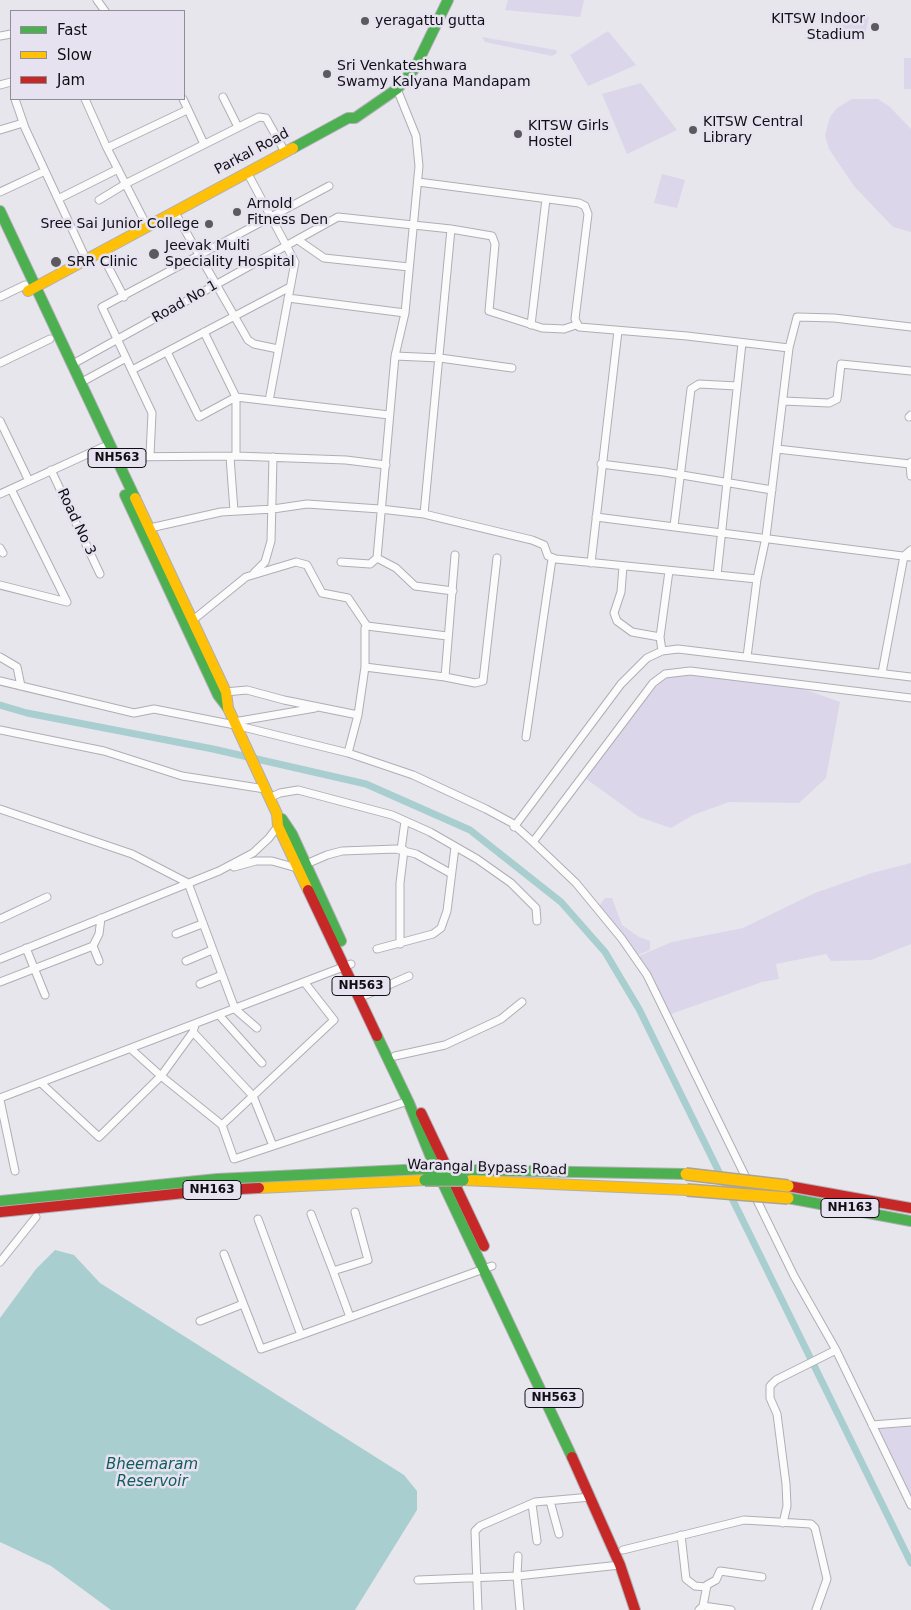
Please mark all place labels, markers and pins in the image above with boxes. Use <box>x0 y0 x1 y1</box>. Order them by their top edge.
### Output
place label: KITSW Indoor Stadium <box>771 11 865 44</box>
place label: yeragattu gutta <box>375 13 485 29</box>
marker: yeragattu gutta <box>359 15 371 27</box>
marker: KITSW Indoor Stadium <box>869 21 881 33</box>
place label: Sri Venkateshwara Swamy Kalyana Mandapam <box>337 58 531 90</box>
marker: Sri Venkateshwara Swamy Kalyana Mandapam <box>321 68 333 80</box>
place label: KITSW Central Library <box>703 114 803 146</box>
place label: KITSW Girls Hostel <box>528 118 609 150</box>
marker: KITSW Central Library <box>687 124 699 136</box>
marker: KITSW Girls Hostel <box>512 128 524 140</box>
place label: Arnold Fitness Den <box>247 196 328 228</box>
marker: Arnold Fitness Den <box>231 206 243 218</box>
place label: Sree Sai Junior College <box>40 216 199 232</box>
marker: Sree Sai Junior College <box>203 218 215 230</box>
place label: Jeevak Multi Speciality Hospital <box>165 238 295 270</box>
marker: Jeevak Multi Speciality Hospital <box>147 247 161 261</box>
place label: SRR Clinic <box>67 254 138 270</box>
marker: SRR Clinic <box>49 255 63 269</box>

